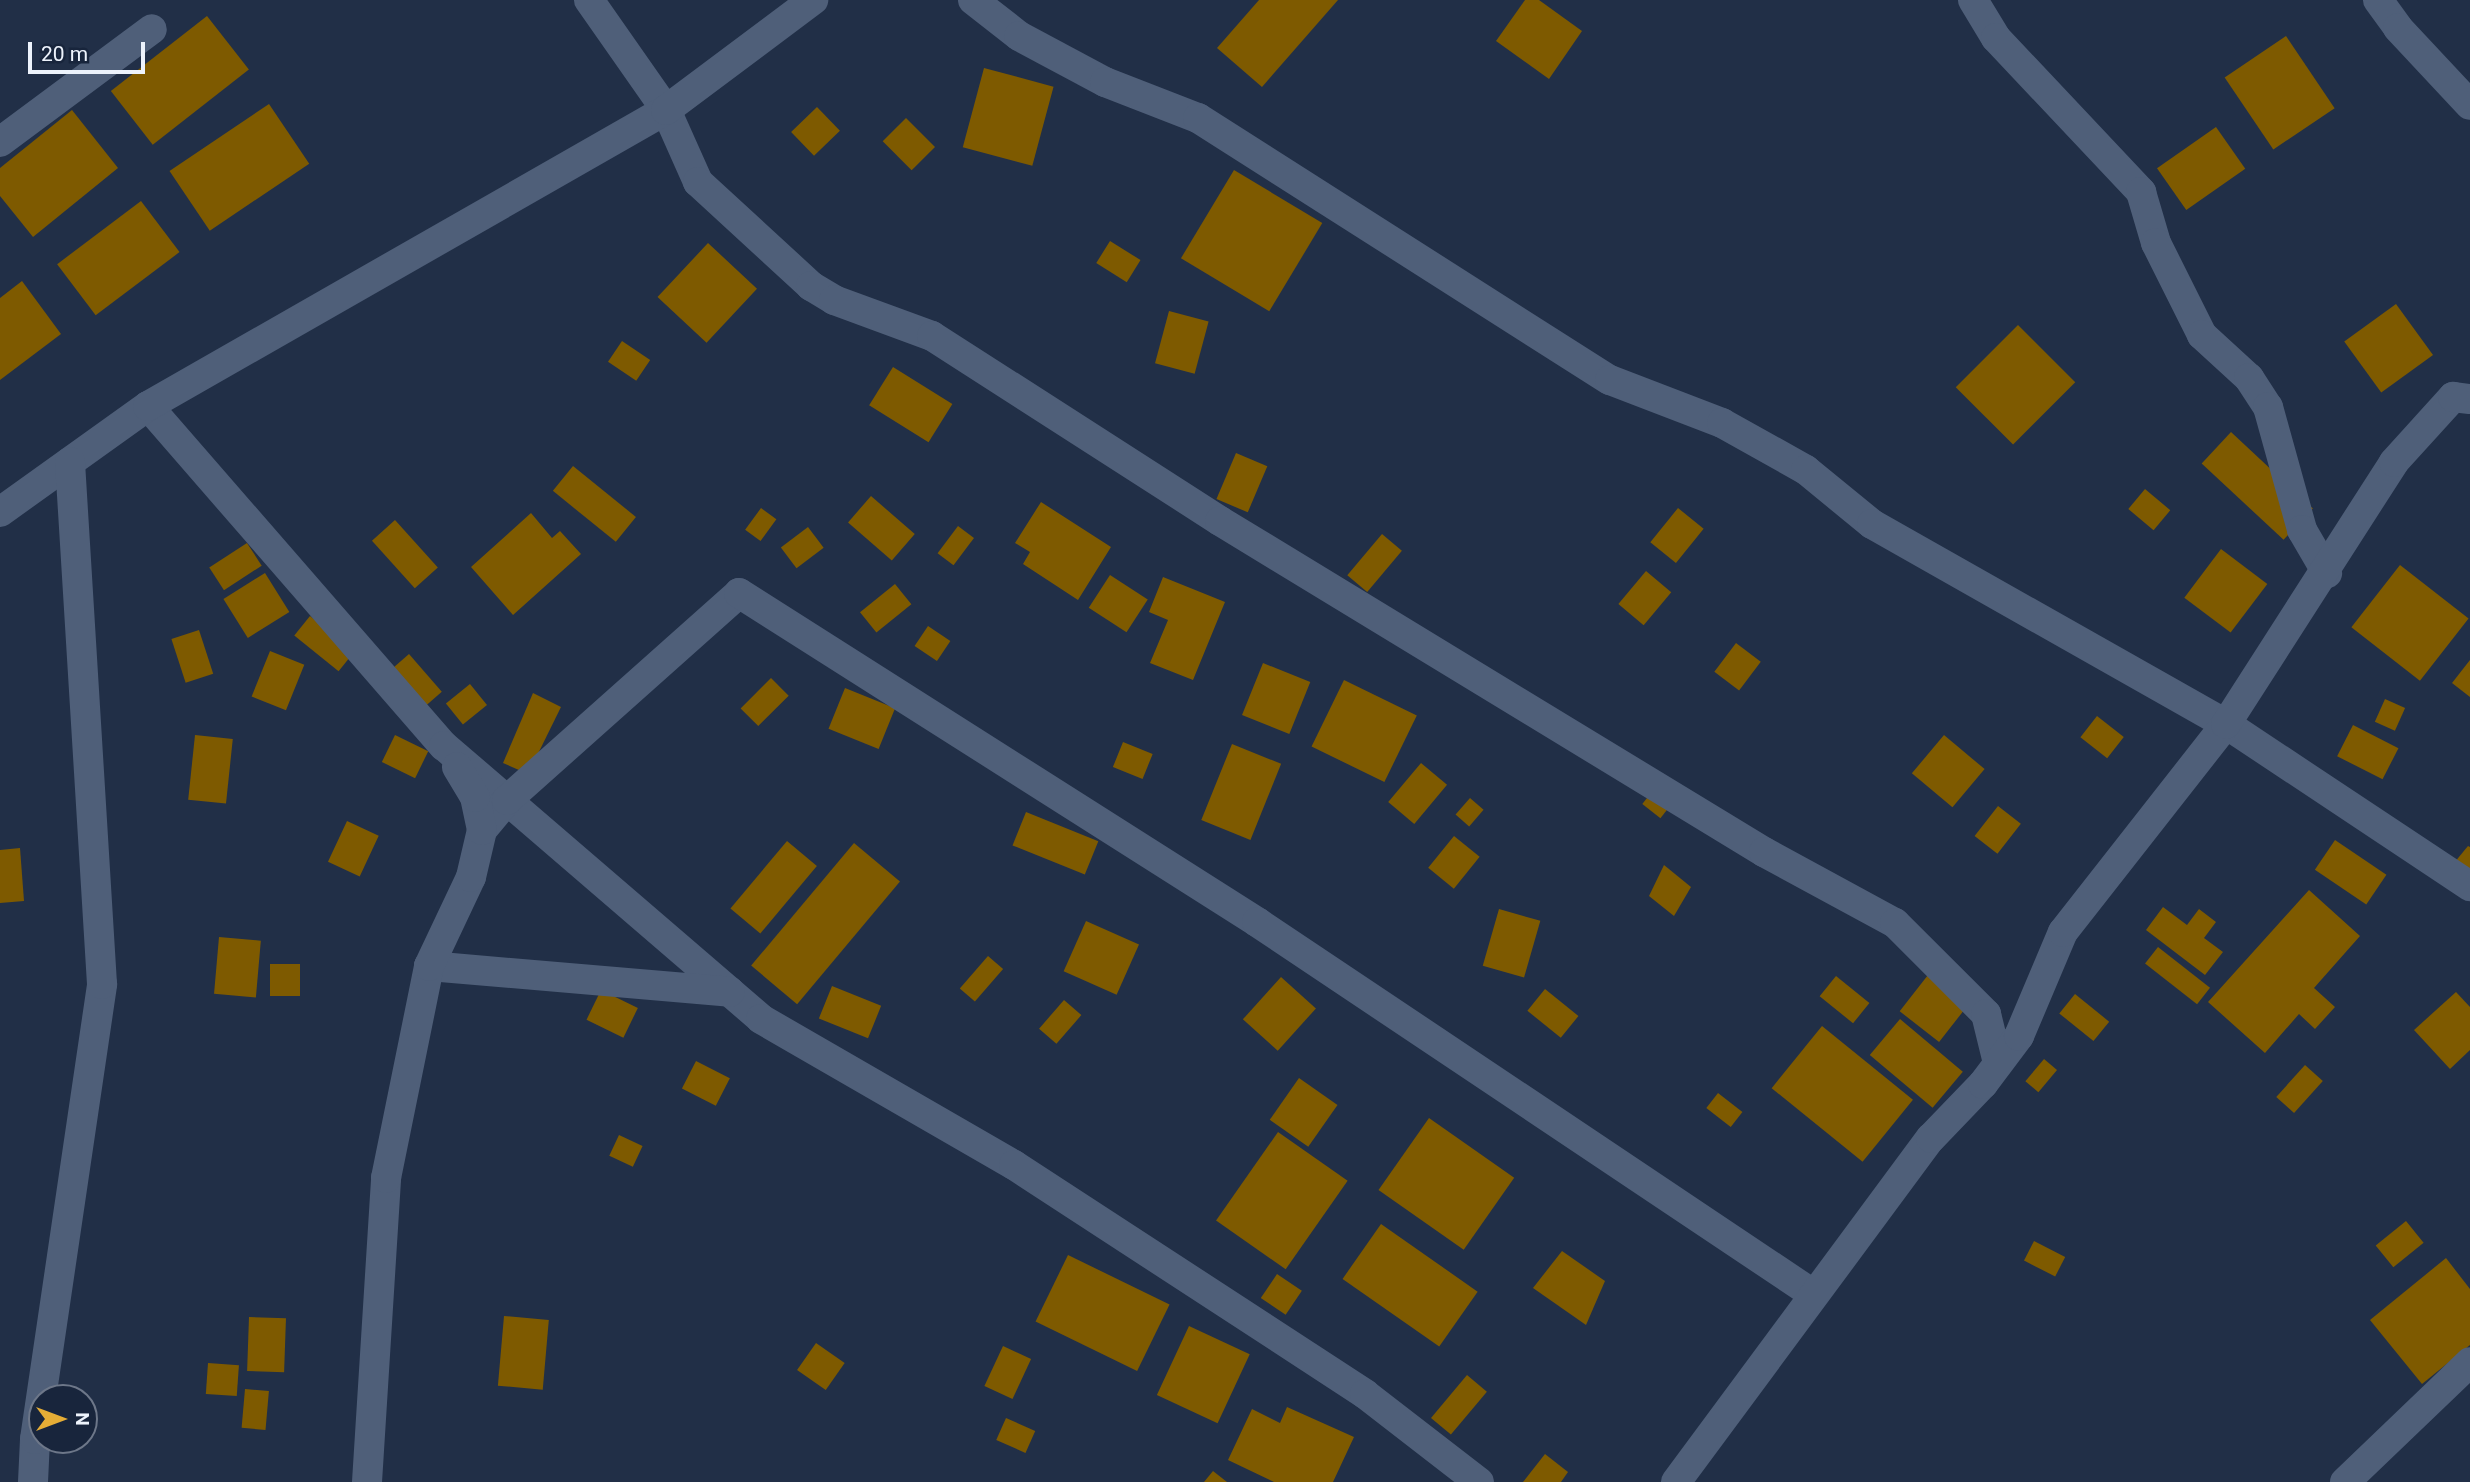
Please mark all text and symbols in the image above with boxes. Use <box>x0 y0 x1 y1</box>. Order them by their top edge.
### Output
scale bar <box>32 28 149 72</box>
text: 20 m <box>41 42 88 66</box>
north arrow <box>28 1384 98 1454</box>
text: N <box>71 1412 94 1426</box>

